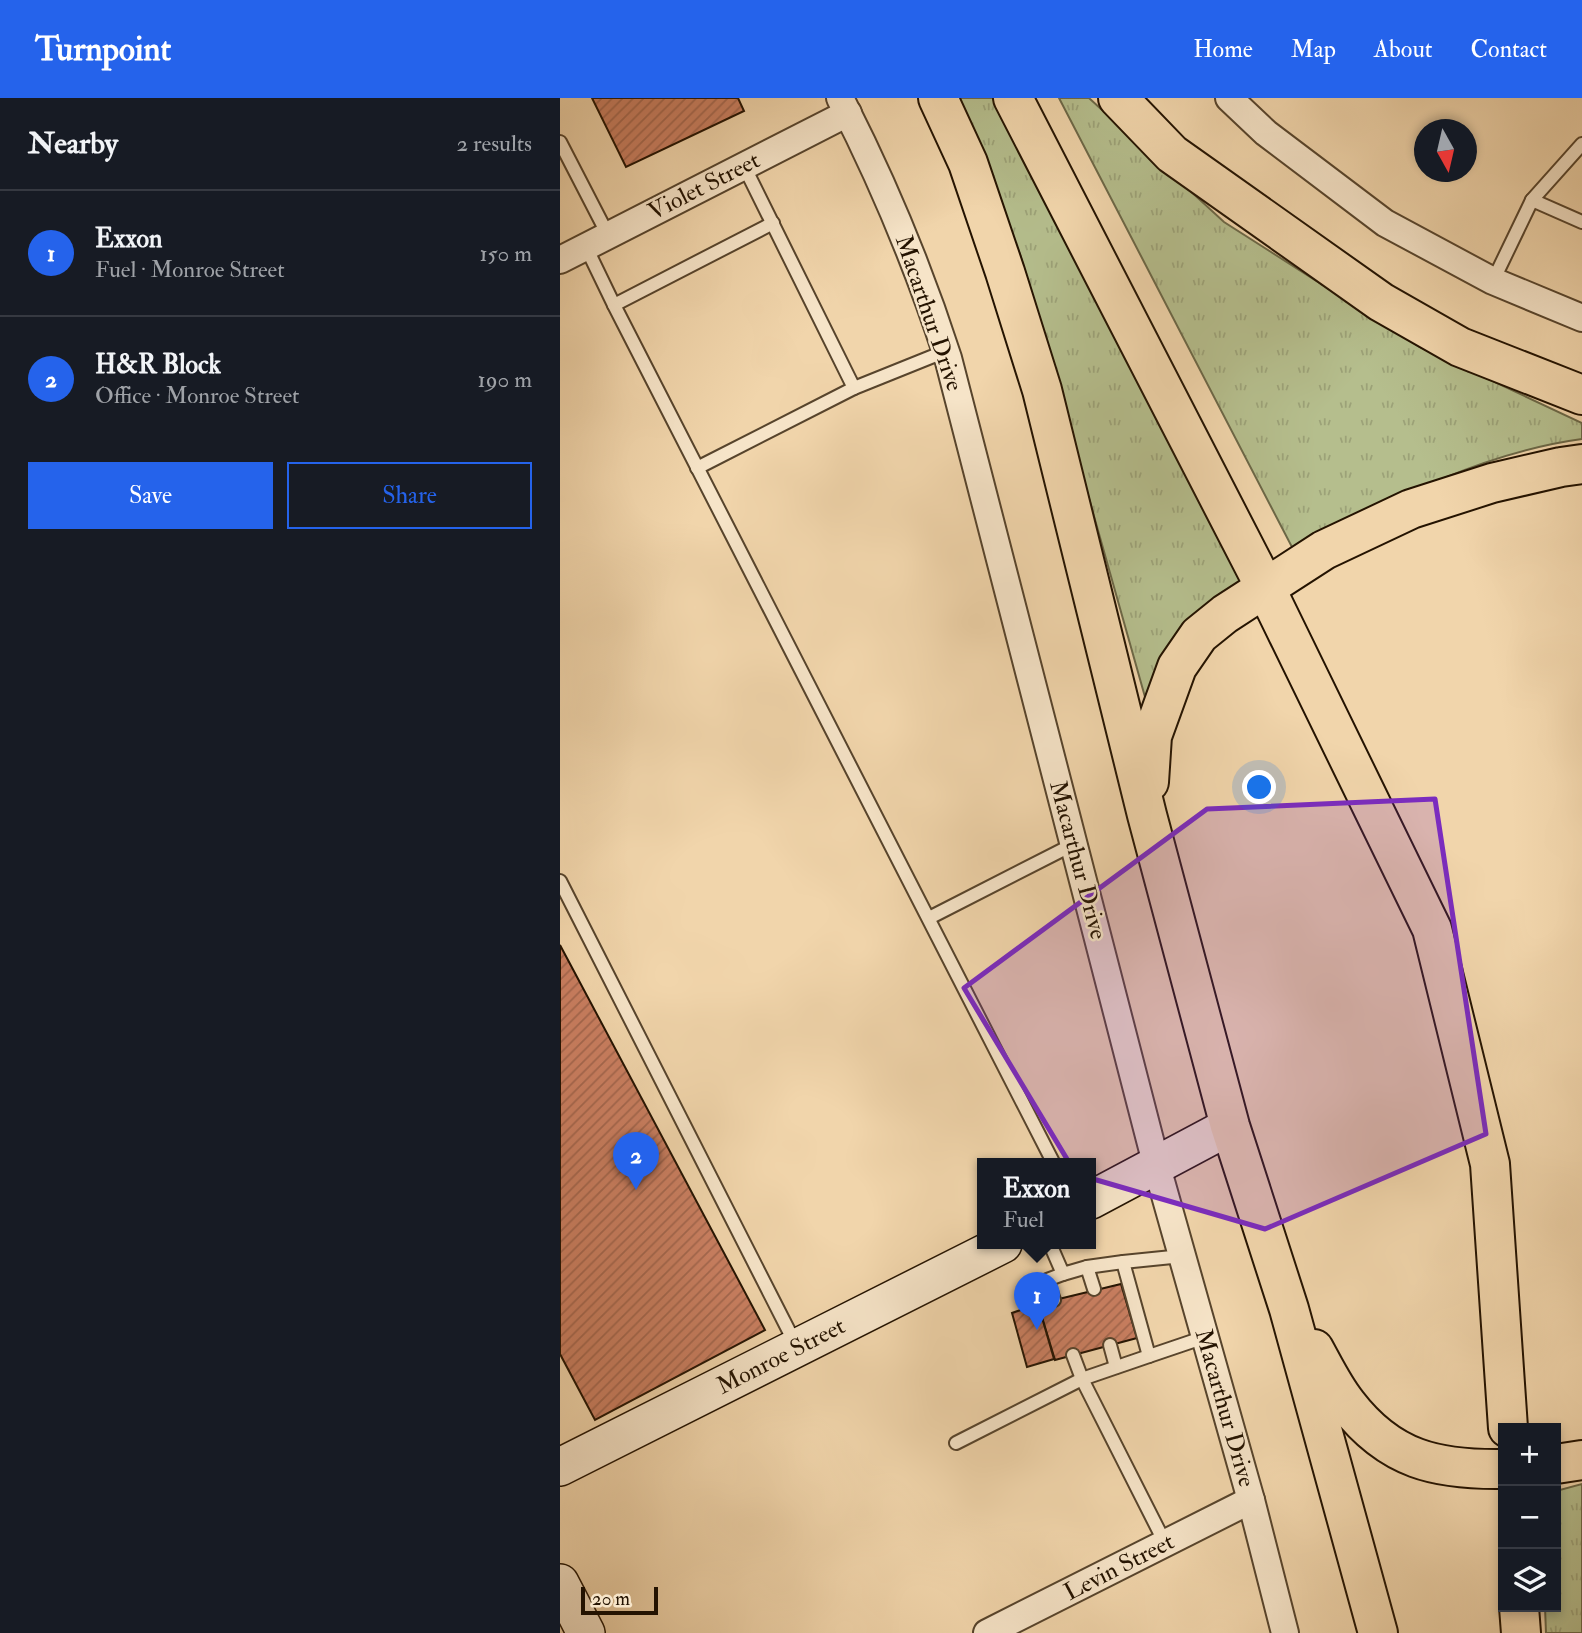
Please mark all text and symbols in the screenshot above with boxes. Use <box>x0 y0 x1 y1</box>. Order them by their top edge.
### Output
text: Turnpoint <box>35 29 171 70</box>
text: Home <box>1193 34 1253 65</box>
text: Map <box>1291 34 1336 65</box>
text: About <box>1374 34 1433 65</box>
text: Contact <box>1471 34 1547 65</box>
north arrow <box>1414 119 1477 182</box>
text: Nearby <box>28 125 118 162</box>
text: 2 results <box>457 129 532 158</box>
street label: Violet Street <box>643 145 765 227</box>
text: Exxon <box>95 223 162 255</box>
street label: Macarthur Drive <box>888 231 970 395</box>
text: 1 <box>47 239 55 268</box>
text: 150 m <box>479 239 532 268</box>
text: Fuel · Monroe Street <box>95 255 285 284</box>
text: H&R Block <box>95 349 221 381</box>
text: 2 <box>45 365 57 394</box>
text: 190 m <box>478 365 532 394</box>
text: Office · Monroe Street <box>95 381 300 410</box>
button: Save <box>28 462 273 529</box>
button: Share <box>287 462 532 529</box>
your location <box>1242 770 1276 804</box>
street label: Macarthur Drive <box>1042 777 1114 943</box>
pin: 2 <box>613 1132 659 1190</box>
popup <box>977 1158 1096 1249</box>
text: Exxon <box>1003 1173 1070 1205</box>
text: Fuel <box>1003 1205 1044 1234</box>
pin: 1 <box>1014 1272 1060 1330</box>
street label: Monroe Street <box>712 1310 851 1402</box>
street label: Macarthur Drive <box>1188 1325 1262 1491</box>
map controls <box>1498 1423 1561 1612</box>
button: + <box>1498 1423 1561 1486</box>
button: − <box>1498 1486 1561 1549</box>
street label: Levin Street <box>1059 1526 1179 1608</box>
button: layers <box>1498 1549 1561 1612</box>
scale bar <box>581 1584 658 1616</box>
text: 20 m <box>592 1587 630 1611</box>

